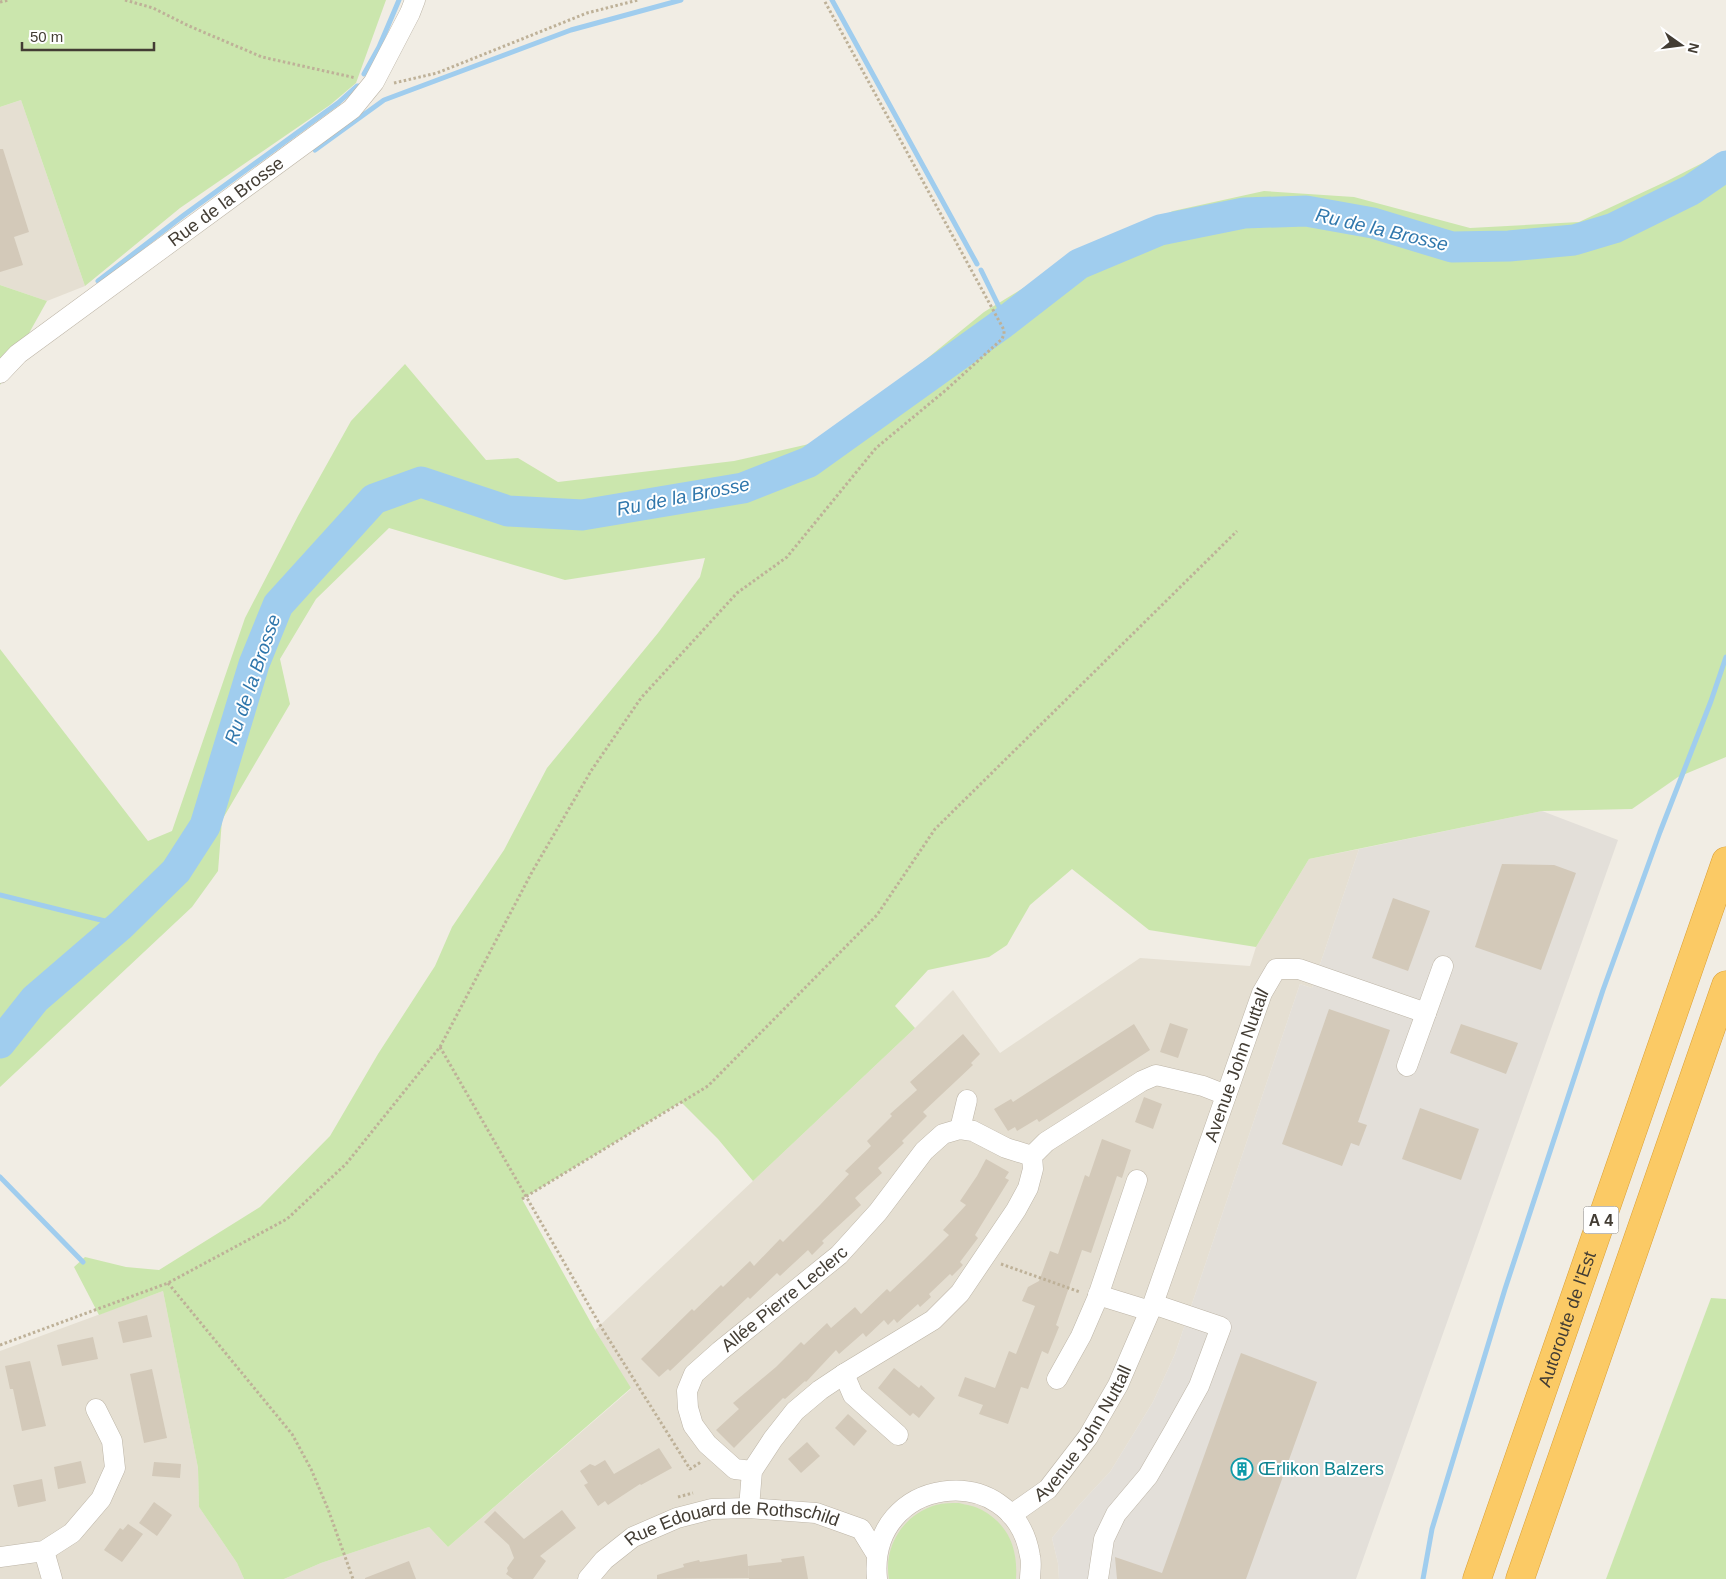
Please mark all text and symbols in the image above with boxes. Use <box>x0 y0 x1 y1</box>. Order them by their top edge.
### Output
scale bar <box>22 20 155 52</box>
north arrow <box>1656 20 1706 70</box>
text: 50 m <box>30 28 63 45</box>
text: N <box>1685 41 1703 55</box>
street label: Rue de la Brosse <box>164 153 288 250</box>
water label: Ru de la Brosse <box>1314 204 1450 255</box>
water label: Ru de la Brosse <box>615 473 751 520</box>
water label: Ru de la Brosse <box>221 612 284 746</box>
street label: Avenue John Nuttall <box>1201 985 1273 1145</box>
road number: A 4 <box>1584 1206 1618 1234</box>
street label: Allée Pierre Leclerc <box>717 1242 852 1356</box>
street label: Autoroute de l’Est <box>1534 1249 1600 1390</box>
street label: Avenue John Nuttall <box>1030 1362 1135 1506</box>
building icon: Œrlikon Balzers <box>1230 1457 1254 1481</box>
place label: Œrlikon Balzers <box>1258 1459 1384 1479</box>
street label: Rue Edouard de Rothschild <box>621 1498 842 1550</box>

